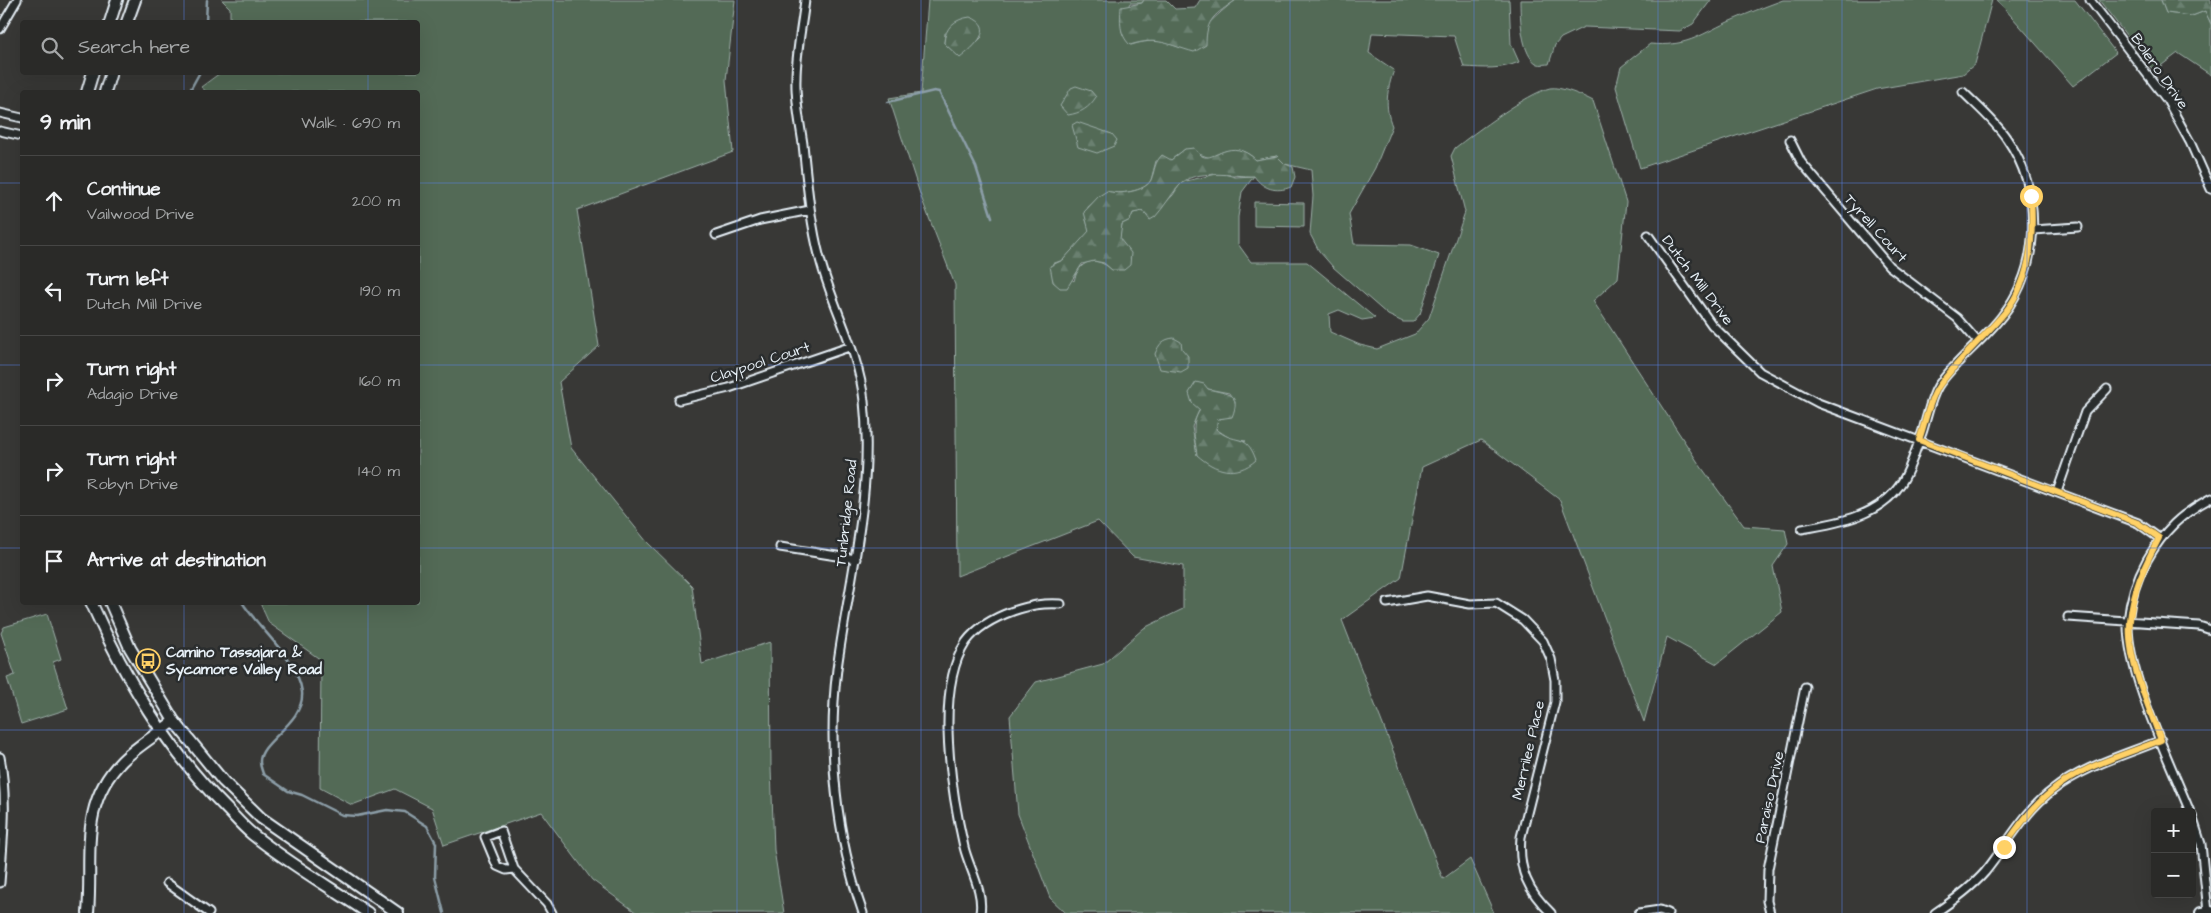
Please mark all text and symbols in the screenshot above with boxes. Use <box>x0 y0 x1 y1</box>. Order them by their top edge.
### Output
search box <box>20 20 420 75</box>
street label: Bolero Drive <box>2126 29 2194 114</box>
icon: search <box>38 34 66 62</box>
text: Search here <box>78 34 190 61</box>
text: 9 min <box>40 108 90 137</box>
text: Walk · 690 m <box>301 112 400 134</box>
text: Continue <box>87 176 161 203</box>
route start <box>2020 185 2043 208</box>
icon: ahead <box>40 187 68 215</box>
street label: Tyrell Court <box>1838 189 1912 268</box>
text: 200 m <box>352 190 400 212</box>
text: Vailwood Drive <box>87 203 194 225</box>
street label: Dutch Mill Drive <box>1657 231 1738 330</box>
text: Turn left <box>87 266 168 293</box>
icon: left <box>40 277 68 305</box>
text: 190 m <box>360 280 400 302</box>
text: Dutch Mill Drive <box>87 293 202 315</box>
street label: Claypool Court <box>708 337 813 389</box>
text: Turn right <box>87 356 176 383</box>
icon: right <box>40 367 68 395</box>
text: 160 m <box>359 370 400 392</box>
text: Adagio Drive <box>87 383 178 405</box>
text: Turn right <box>87 446 176 473</box>
icon: right <box>40 457 68 485</box>
street label: Tunbridge Road <box>830 458 864 568</box>
text: 140 m <box>358 460 400 482</box>
text: Robyn Drive <box>87 473 178 495</box>
icon: arrive <box>40 547 68 575</box>
text: Arrive at destination <box>87 547 266 574</box>
place label: Camino Tassajara & Sycamore Valley Road <box>165 642 322 681</box>
bus stop icon: Camino Tassajara & Sycamore Valley Road <box>135 648 161 674</box>
street label: Merrilee Place <box>1507 698 1550 802</box>
street label: Paraiso Drive <box>1749 749 1789 845</box>
map controls <box>2151 808 2196 898</box>
button: + <box>2151 808 2196 853</box>
route end <box>1993 836 2016 859</box>
button: − <box>2151 853 2196 898</box>

